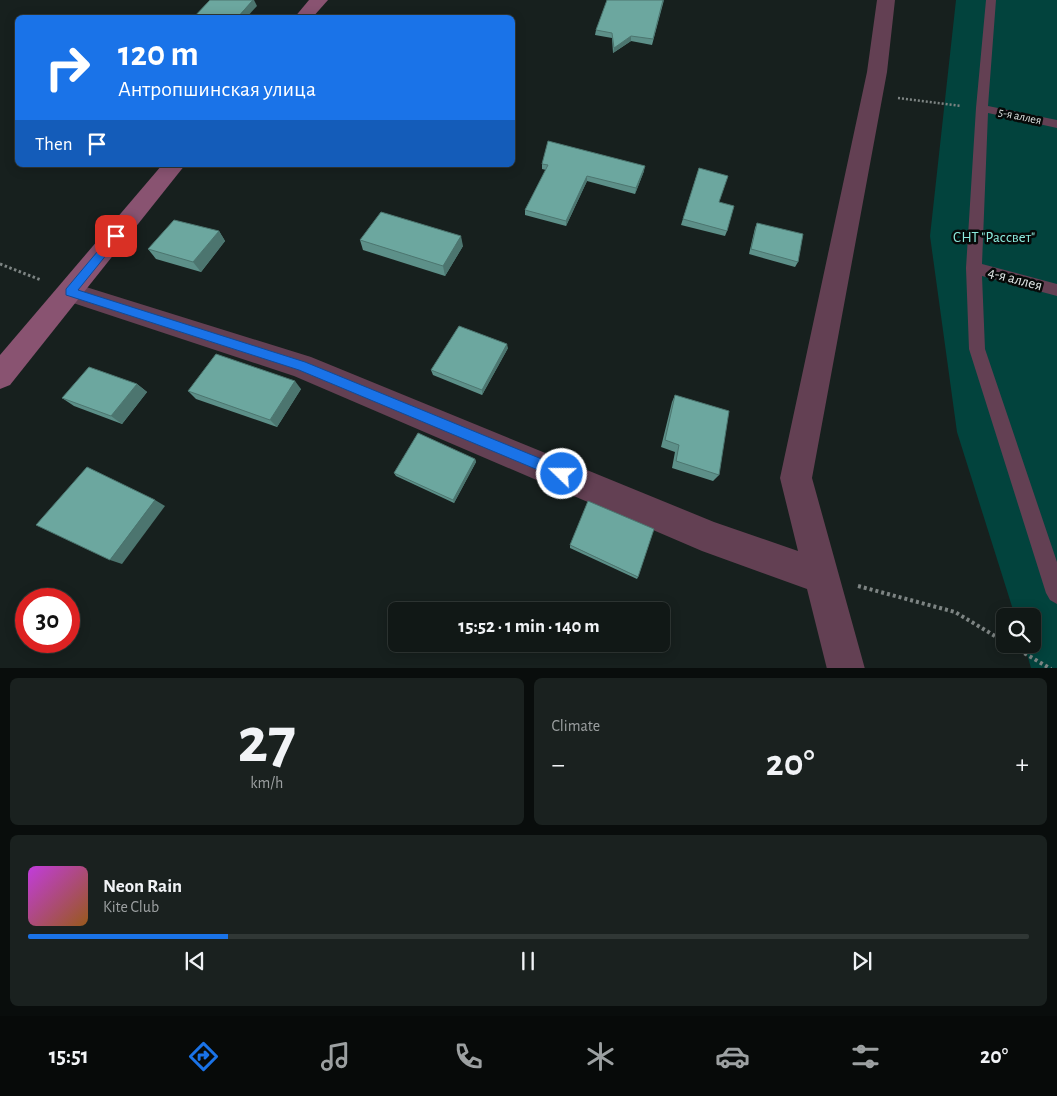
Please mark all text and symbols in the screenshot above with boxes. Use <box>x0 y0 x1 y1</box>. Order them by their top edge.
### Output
icon: right <box>35 35 100 100</box>
text: 120 m <box>118 37 199 72</box>
text: Антропшинская улица <box>118 78 316 100</box>
street label: 5-я аллея <box>997 106 1043 126</box>
icon: arrive <box>83 130 111 158</box>
text: Then <box>35 135 73 154</box>
pin <box>95 215 137 257</box>
icon: arrive <box>102 222 130 250</box>
park label: СНТ "Рассвет" <box>953 230 1035 245</box>
street label: 4-я аллея <box>986 265 1044 293</box>
position arrow <box>535 447 587 499</box>
speed limit sign: 30 <box>15 588 80 653</box>
map controls <box>996 608 1041 653</box>
button: search <box>996 608 1041 653</box>
text: 15:52 · 1 min · 140 m <box>458 617 600 636</box>
text: 27 <box>237 709 296 774</box>
text: Climate <box>552 718 600 734</box>
text: 20° <box>766 745 815 783</box>
text: − <box>552 751 565 779</box>
text: + <box>1016 751 1029 779</box>
text: km/h <box>250 775 283 791</box>
text: Neon Rain <box>103 877 182 896</box>
text: Kite Club <box>103 899 159 915</box>
icon: previous <box>181 947 209 975</box>
icon: pause <box>514 947 542 975</box>
icon: next <box>848 947 876 975</box>
icon: directions <box>186 1039 221 1074</box>
icon: music <box>318 1039 353 1074</box>
icon: phone <box>451 1039 486 1074</box>
icon: climate <box>583 1039 618 1074</box>
icon: car <box>715 1039 750 1074</box>
icon: filters <box>848 1039 883 1074</box>
text: 15:51 <box>49 1045 89 1067</box>
text: 20° <box>980 1045 1008 1067</box>

